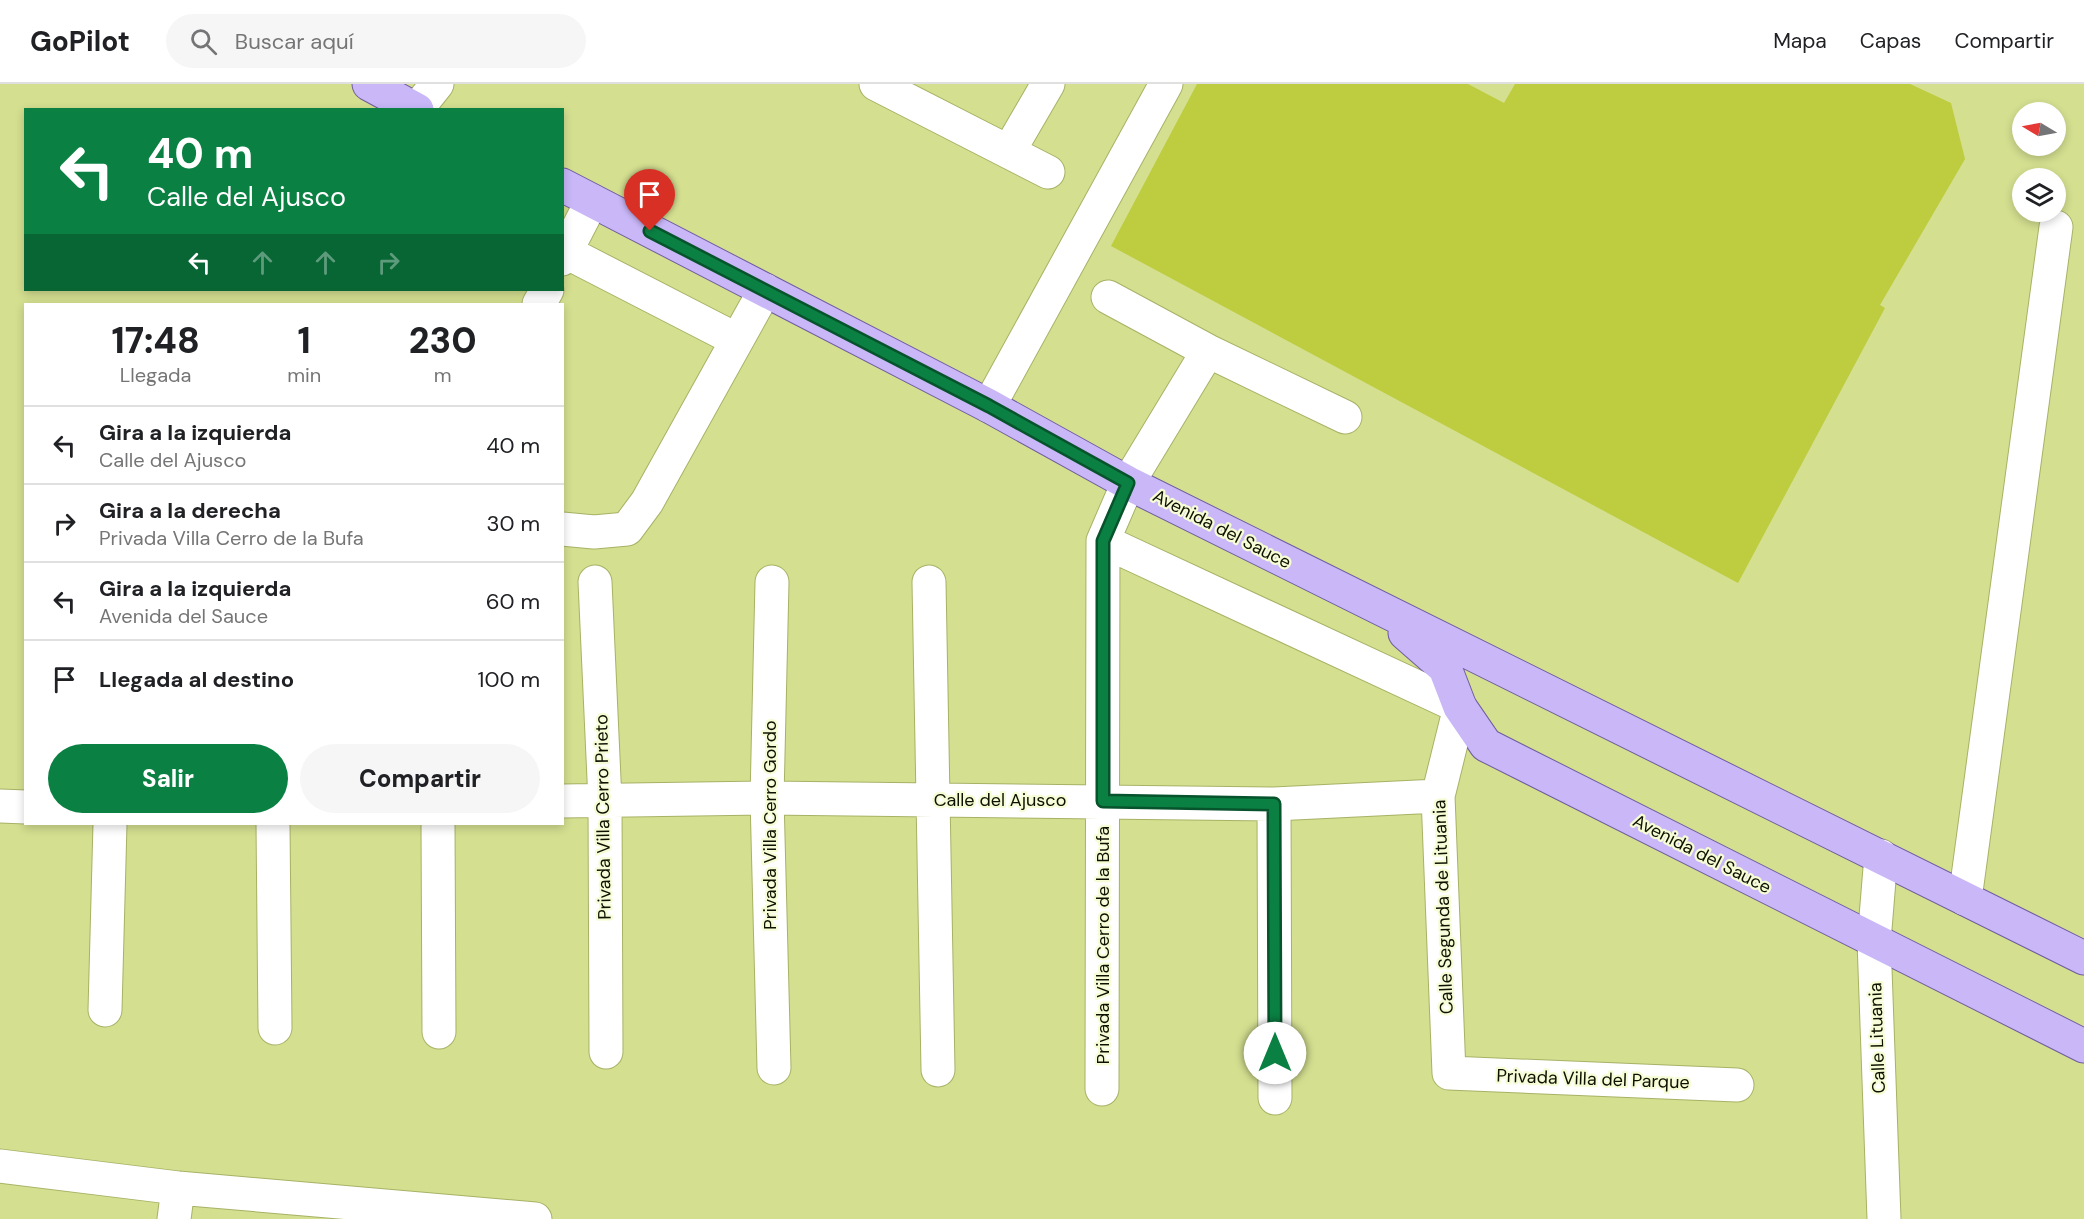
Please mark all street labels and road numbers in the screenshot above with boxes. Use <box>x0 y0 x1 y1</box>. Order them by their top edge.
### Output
street label: Avenida del Sauce <box>1149 484 1295 574</box>
street label: Privada Villa Cerro Prieto <box>589 714 617 920</box>
street label: Privada Villa Cerro Gordo <box>758 720 782 930</box>
street label: Calle del Ajusco <box>934 788 1066 812</box>
street label: Calle Segunda de Lituania <box>1427 799 1459 1015</box>
street label: Avenida del Sauce <box>1629 809 1775 899</box>
street label: Privada Villa Cerro de la Bufa <box>1091 826 1115 1064</box>
street label: Calle Lituania <box>1863 982 1891 1094</box>
street label: Privada Villa del Parque <box>1496 1064 1690 1094</box>

